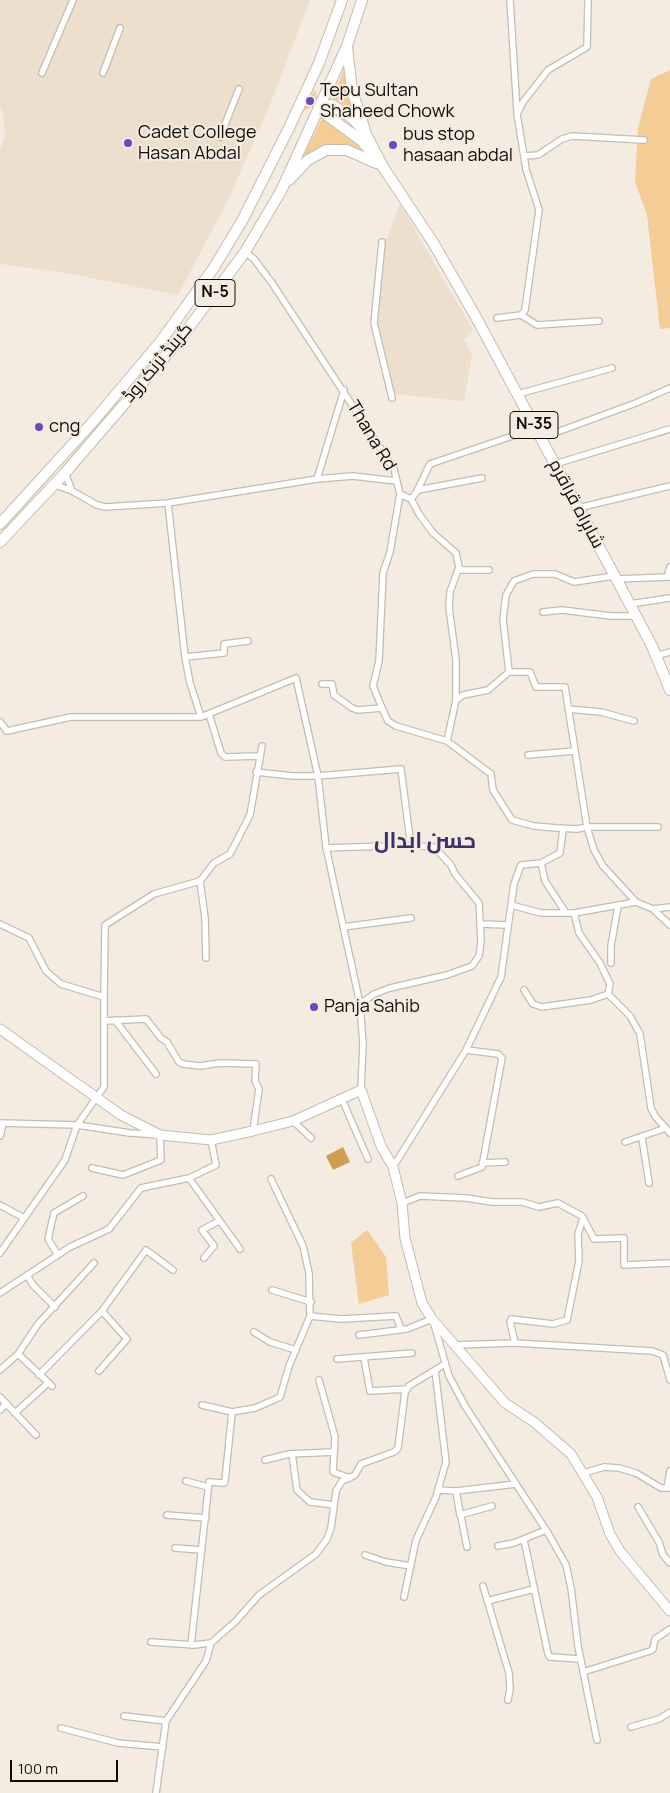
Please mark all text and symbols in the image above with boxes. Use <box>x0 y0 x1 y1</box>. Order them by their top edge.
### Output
place label: Tepu Sultan Shaheed Chowk <box>320 80 454 122</box>
marker: Tepu Sultan Shaheed Chowk <box>304 95 316 107</box>
place label: Cadet College Hasan Abdal <box>138 122 257 164</box>
place label: bus stop hasaan abdal <box>403 124 513 166</box>
marker: Cadet College Hasan Abdal <box>122 137 134 149</box>
marker: bus stop hasaan abdal <box>387 139 399 151</box>
road number: N-5 <box>195 280 235 306</box>
street label: گرینڈ ٹرنک روڈ <box>118 319 198 407</box>
street label: Thana Rd <box>342 397 400 475</box>
road number: N-35 <box>510 412 558 438</box>
place label: cng <box>49 416 80 438</box>
marker: cng <box>33 421 45 433</box>
street label: شاہراہ قراقرم <box>543 456 609 552</box>
district label: حسن ابدال <box>374 829 476 855</box>
place label: Panja Sahib <box>324 996 420 1018</box>
marker: Panja Sahib <box>308 1001 320 1013</box>
scale bar <box>12 1750 120 1782</box>
text: 100 m <box>18 1758 58 1779</box>

